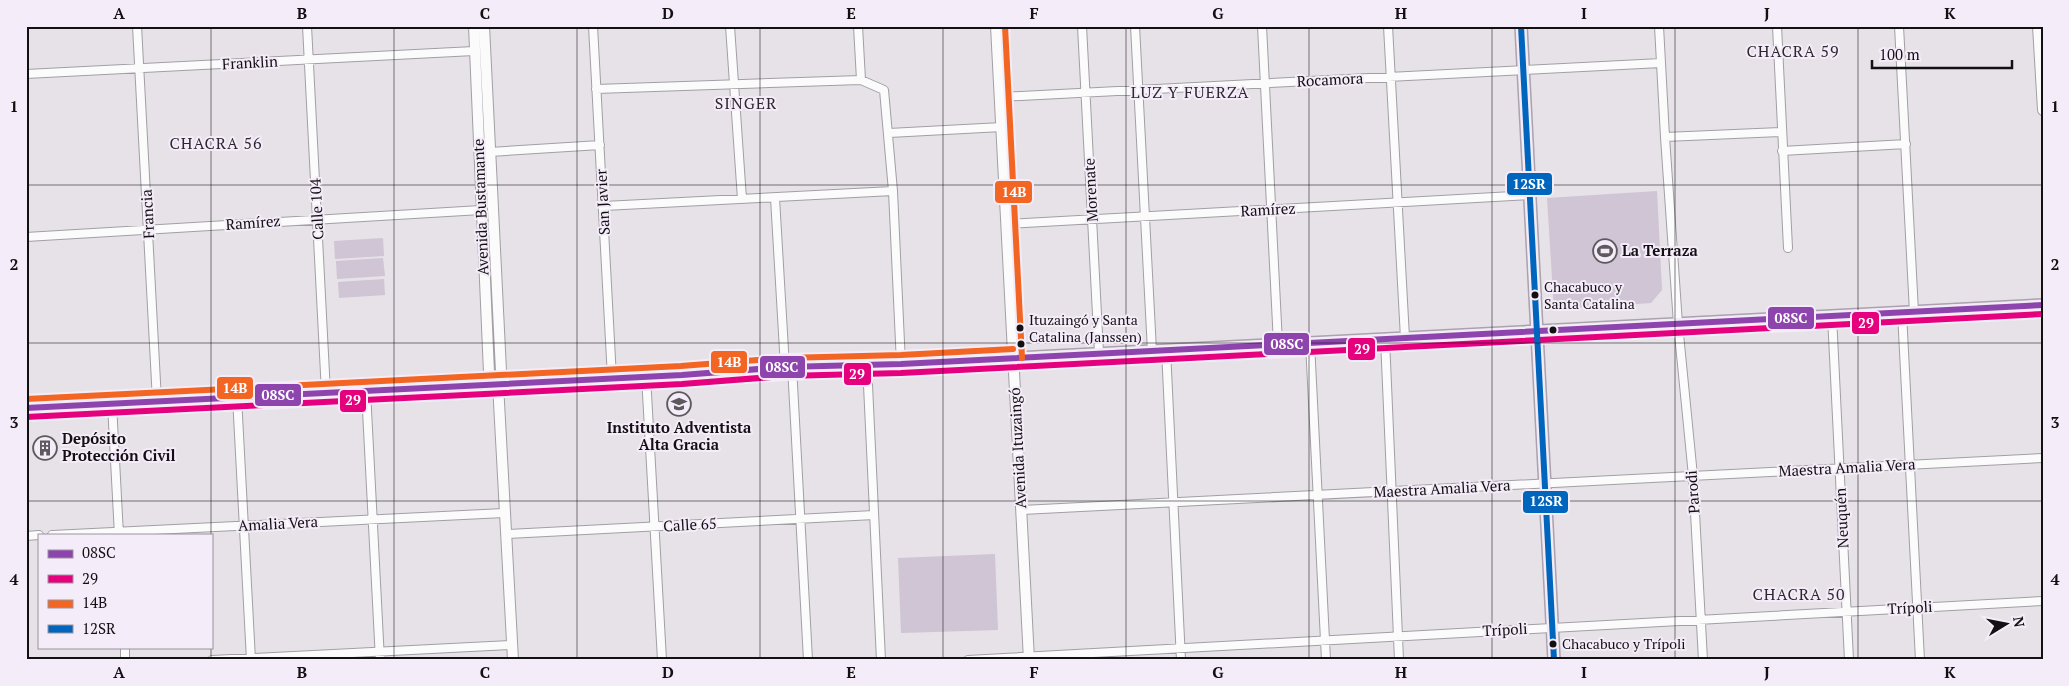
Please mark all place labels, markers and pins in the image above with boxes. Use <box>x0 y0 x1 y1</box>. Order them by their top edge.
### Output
sports icon: La Terraza <box>1592 238 1618 264</box>
place label: La Terraza <box>1622 240 1698 260</box>
place label: Chacabuco y Santa Catalina <box>1544 277 1635 313</box>
marker: Chacabuco y Santa Catalina <box>1530 290 1540 300</box>
place label: Ituzaingó y Santa Catalina (Janssen) <box>1029 310 1142 346</box>
marker: Ituzaingó y Santa Catalina (Janssen) <box>1015 323 1025 333</box>
unlabelled marker <box>1548 325 1558 335</box>
unlabelled marker <box>1016 339 1026 349</box>
school or university icon: Instituto Adventista Alta Gracia <box>666 391 692 417</box>
place label: Instituto Adventista Alta Gracia <box>607 417 752 454</box>
place label: Depósito Protección Civil <box>62 428 176 465</box>
building icon: Depósito Protección Civil <box>32 435 58 461</box>
place label: Chacabuco y Trípoli <box>1562 634 1685 653</box>
marker: Chacabuco y Trípoli <box>1548 639 1558 649</box>

